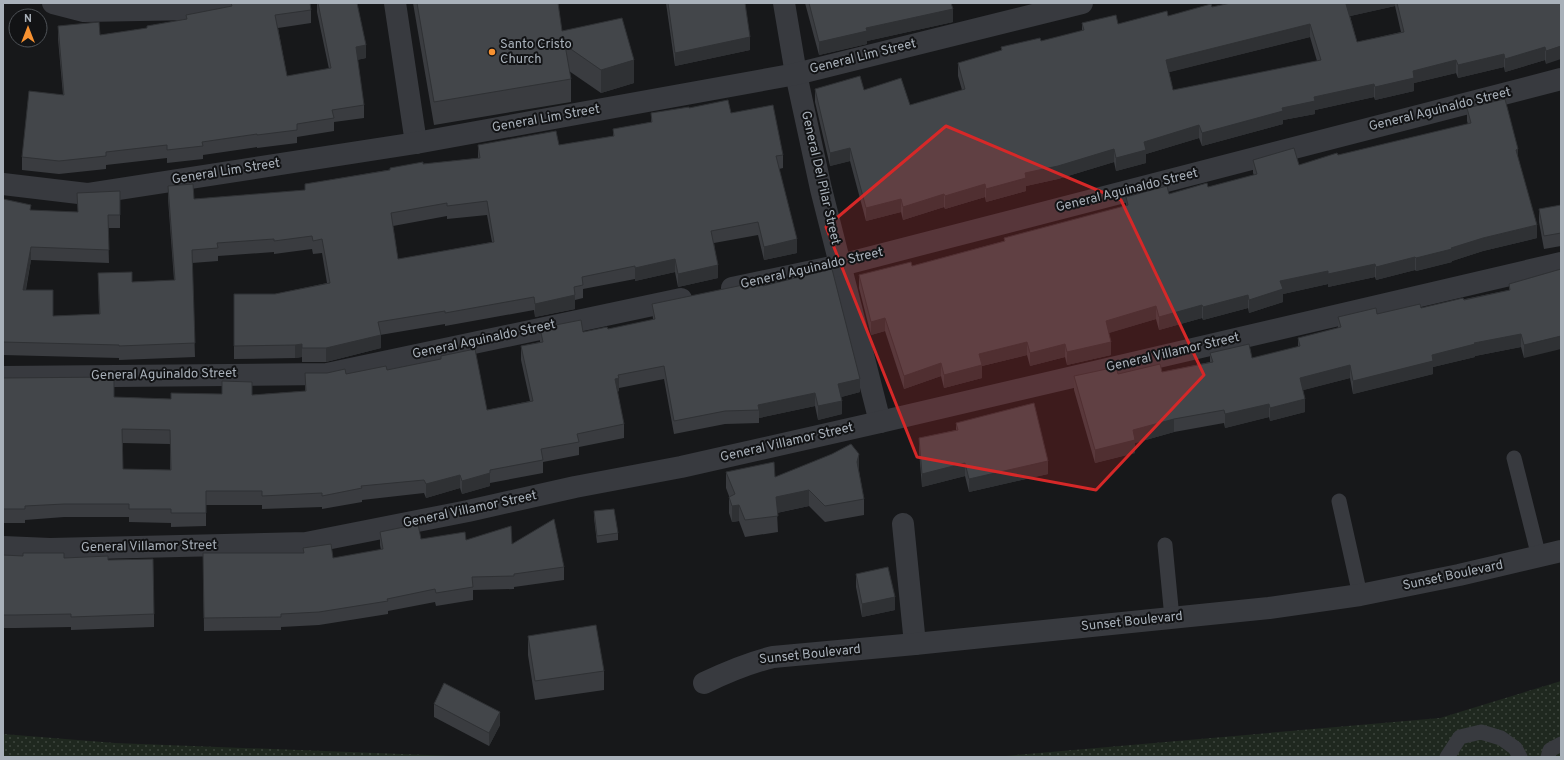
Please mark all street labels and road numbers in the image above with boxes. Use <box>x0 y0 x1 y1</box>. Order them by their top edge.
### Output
street label: General Lim Street <box>808 36 918 78</box>
street label: General Aguinaldo Street <box>1367 85 1513 135</box>
street label: General Lim Street <box>491 102 601 136</box>
street label: General Del Pilar Street <box>797 110 843 247</box>
street label: General Lim Street <box>171 156 281 188</box>
street label: General Aguinaldo Street <box>1054 166 1200 216</box>
street label: General Aguinaldo Street <box>739 245 885 293</box>
street label: General Aguinaldo Street <box>411 317 557 363</box>
street label: General Villamor Street <box>1105 330 1241 376</box>
street label: General Aguinaldo Street <box>91 366 237 384</box>
street label: General Villamor Street <box>719 420 855 466</box>
street label: General Villamor Street <box>402 488 538 532</box>
street label: General Villamor Street <box>81 538 217 556</box>
street label: Sunset Boulevard <box>1401 558 1505 594</box>
street label: Sunset Boulevard <box>1080 609 1184 635</box>
street label: Sunset Boulevard <box>758 642 862 668</box>

